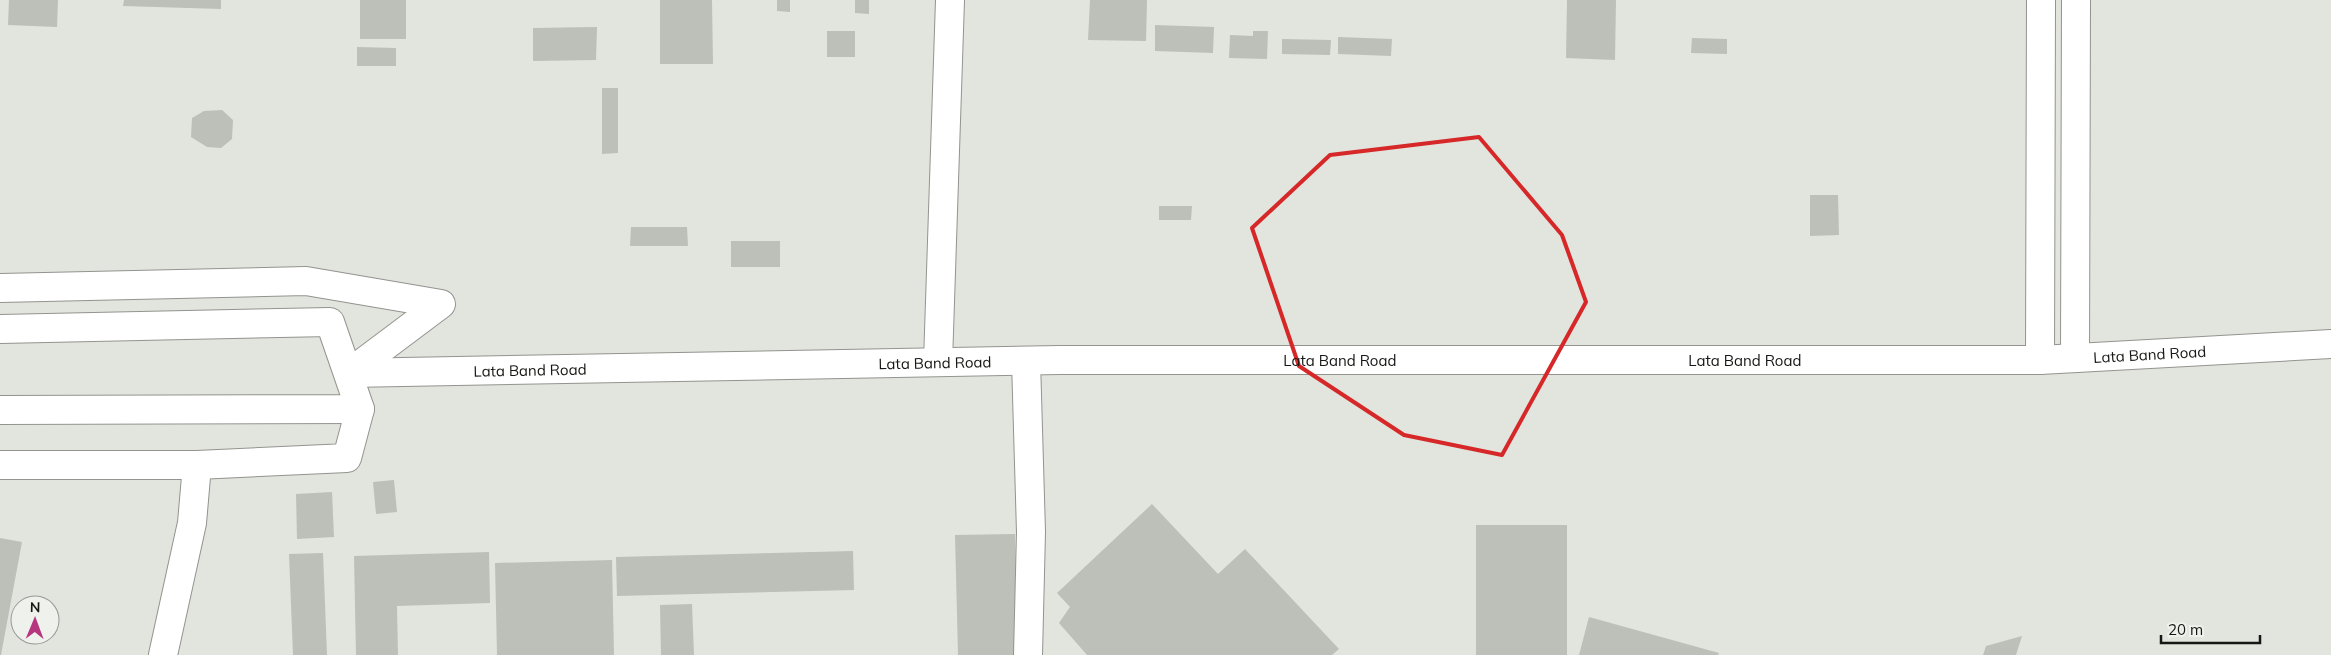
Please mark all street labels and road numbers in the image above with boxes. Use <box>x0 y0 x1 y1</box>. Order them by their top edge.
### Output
street label: Lata Band Road <box>2093 341 2207 367</box>
street label: Lata Band Road <box>1283 351 1396 370</box>
street label: Lata Band Road <box>1688 351 1801 370</box>
street label: Lata Band Road <box>878 352 992 373</box>
street label: Lata Band Road <box>473 359 587 380</box>

